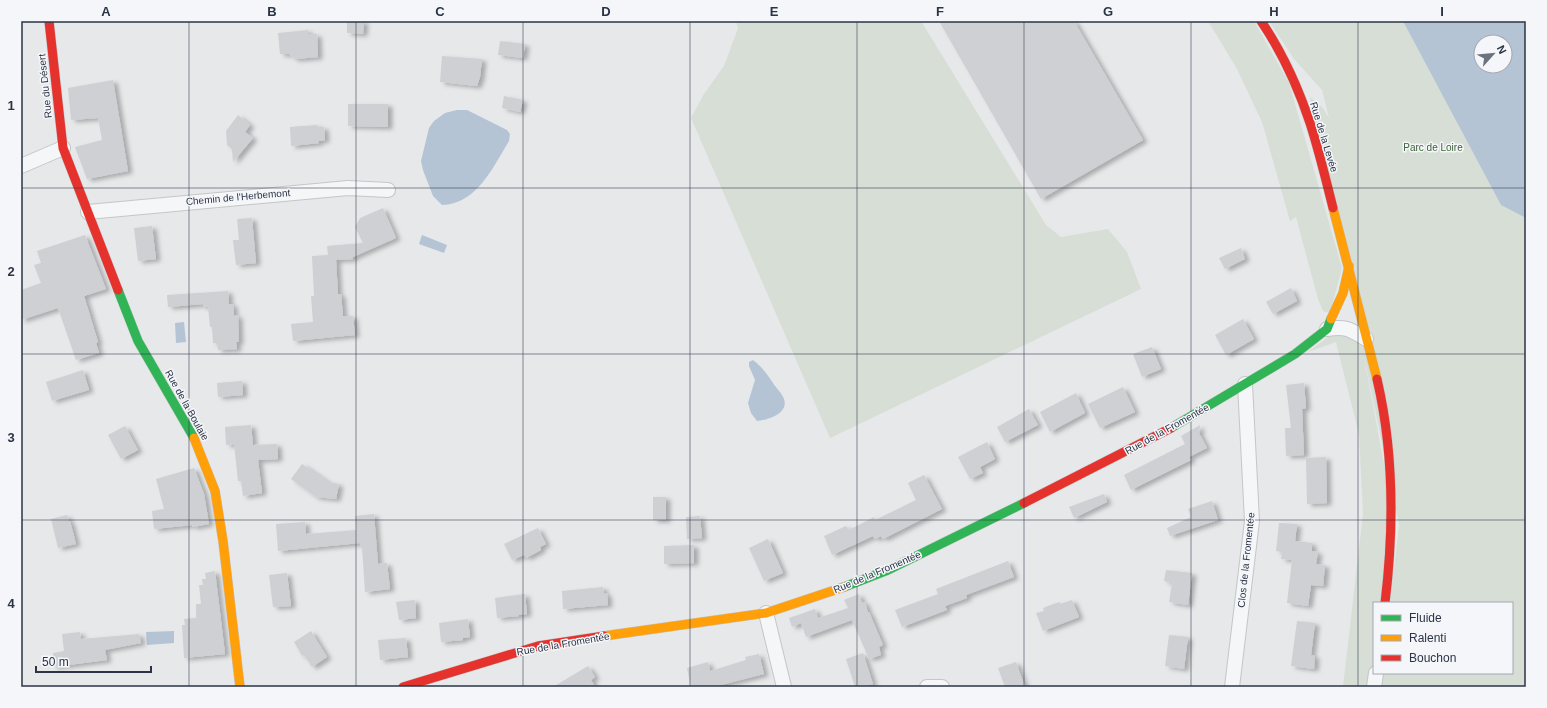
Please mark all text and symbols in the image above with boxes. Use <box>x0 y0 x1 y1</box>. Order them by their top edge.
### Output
text: A <box>101 4 111 19</box>
text: B <box>267 4 277 19</box>
text: C <box>435 4 445 19</box>
text: D <box>601 4 611 19</box>
text: E <box>770 4 779 19</box>
text: F <box>936 4 944 19</box>
text: G <box>1103 4 1113 19</box>
text: H <box>1269 4 1279 19</box>
text: I <box>1440 4 1444 19</box>
north arrow <box>1473 34 1513 74</box>
text: N <box>1495 43 1509 56</box>
street label: Rue du Désert <box>36 53 54 119</box>
text: 1 <box>7 98 15 113</box>
street label: Rue de la Levée <box>1308 101 1340 174</box>
park label: Parc de Loire <box>1403 142 1463 153</box>
street label: Chemin de l'Herbemont <box>185 187 291 207</box>
text: 2 <box>7 264 15 279</box>
street label: Rue de la Boulaie <box>163 368 211 443</box>
street label: Rue de la Fromentée <box>1123 401 1211 457</box>
text: 3 <box>7 430 15 445</box>
street label: Clos de la Fromentée <box>1236 511 1257 608</box>
street label: Rue de la Fromentée <box>832 548 923 595</box>
text: 4 <box>7 596 15 611</box>
legend <box>1373 602 1513 674</box>
text: Fluide <box>1409 611 1442 625</box>
street label: Rue de la Fromentée <box>516 630 611 658</box>
text: Ralenti <box>1409 631 1446 645</box>
scale bar <box>36 648 151 674</box>
text: Bouchon <box>1409 651 1456 665</box>
text: 50 m <box>42 655 69 669</box>

